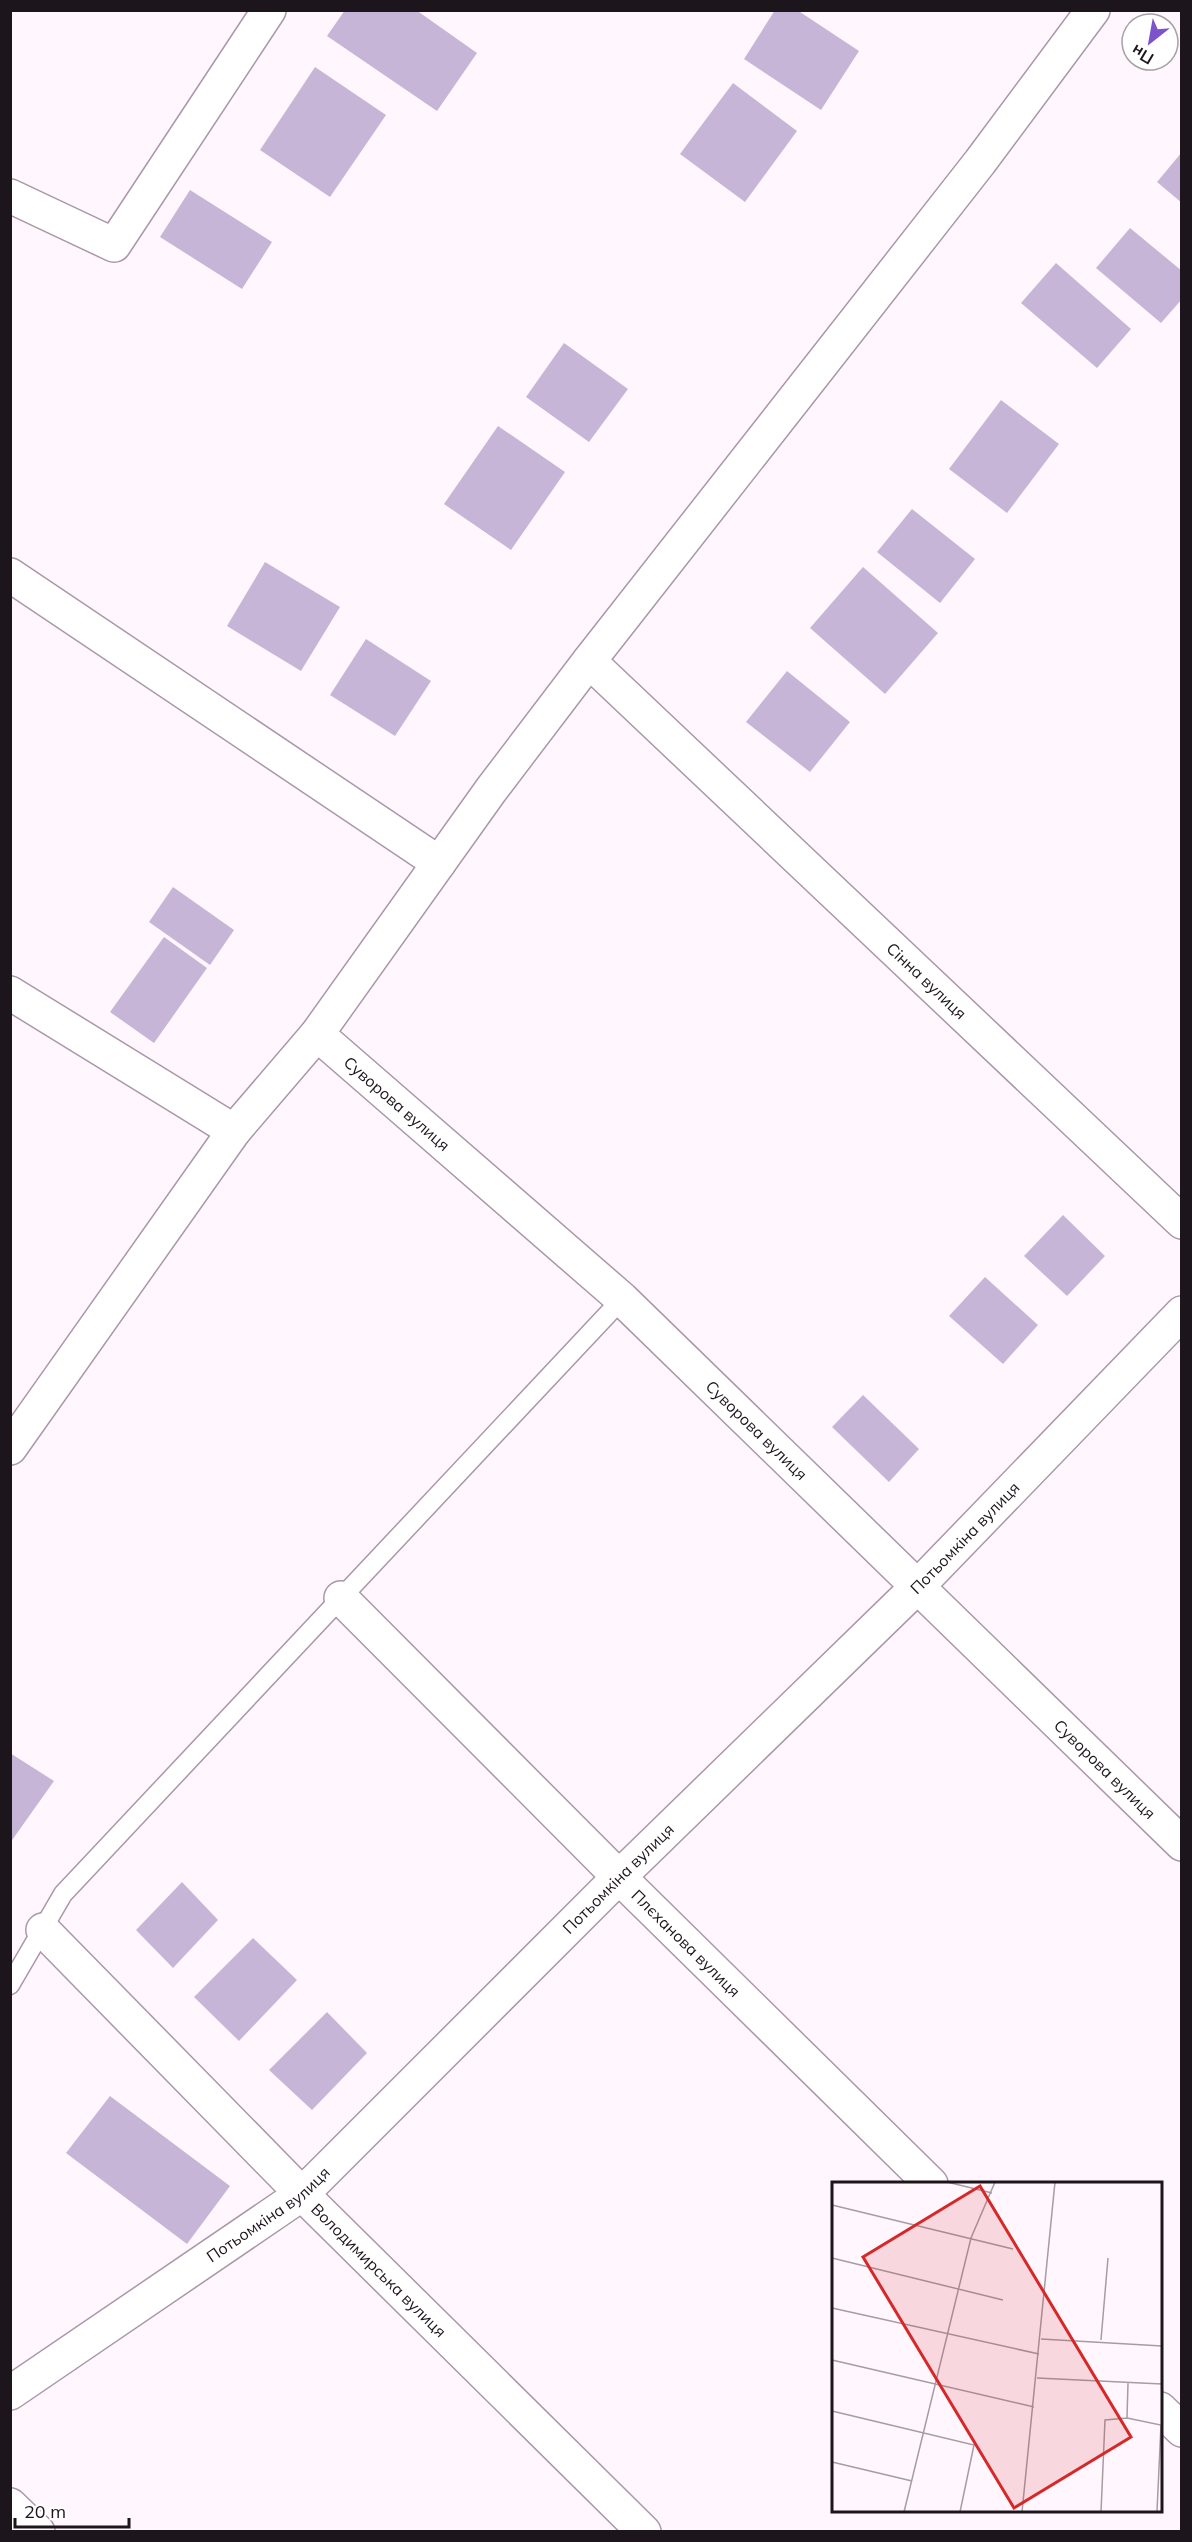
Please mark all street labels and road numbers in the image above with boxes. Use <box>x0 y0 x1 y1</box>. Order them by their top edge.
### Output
street label: Сінна вулиця <box>883 938 971 1023</box>
street label: Суворова вулиця <box>340 1052 454 1155</box>
street label: Суворова вулиця <box>702 1376 812 1484</box>
street label: Потьомкіна вулиця <box>906 1477 1023 1598</box>
street label: Суворова вулиця <box>1050 1715 1160 1823</box>
street label: Потьомкіна вулиця <box>558 1819 678 1938</box>
street label: Плєханова вулиця <box>627 1885 745 2001</box>
street label: Потьомкіна вулиця <box>203 2162 334 2266</box>
street label: Володимирська вулиця <box>307 2199 451 2341</box>

